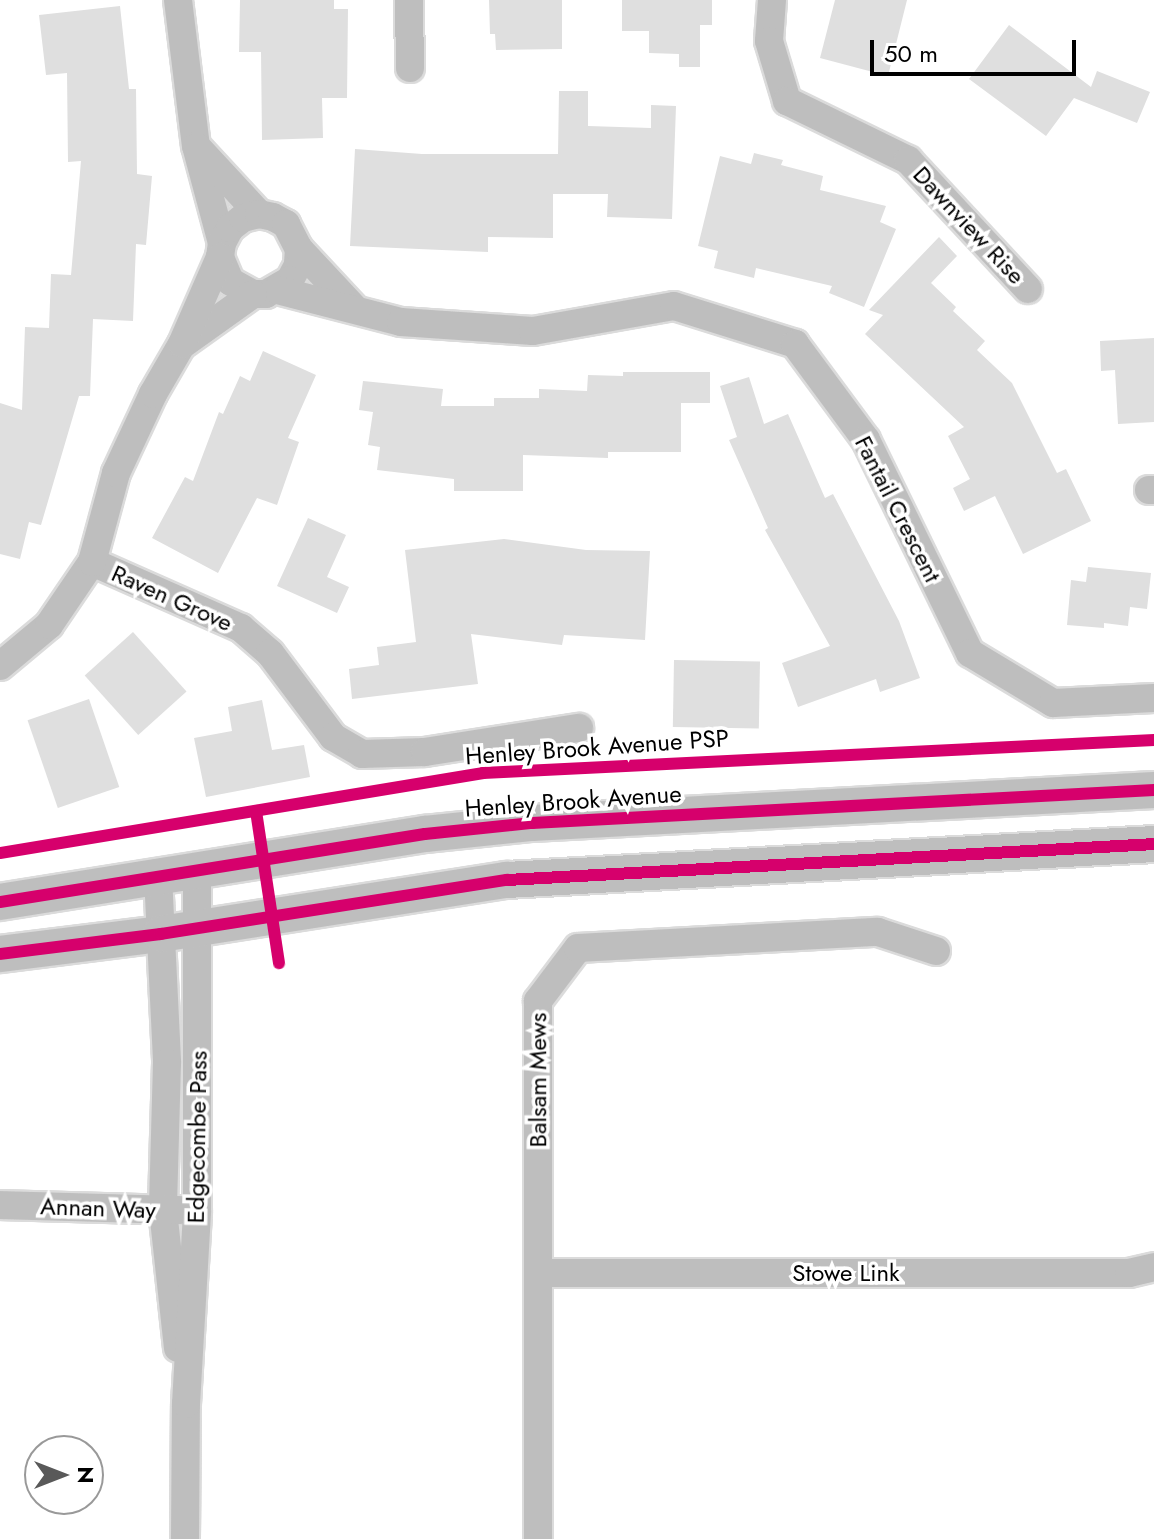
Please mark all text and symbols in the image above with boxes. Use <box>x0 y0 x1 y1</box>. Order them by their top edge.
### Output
scale bar <box>874 24 1080 74</box>
text: 50 m <box>884 36 938 71</box>
street label: Dawnview Rise <box>907 160 1031 290</box>
street label: Fantail Crescent <box>849 431 947 587</box>
street label: Raven Grove <box>107 559 237 637</box>
street label: Henley Brook Avenue PSP <box>464 723 730 771</box>
street label: Henley Brook Avenue <box>464 779 682 823</box>
street label: Balsam Mews <box>524 1012 552 1148</box>
street label: Edgecombe Pass <box>181 1050 213 1224</box>
street label: Annan Way <box>40 1192 156 1224</box>
street label: Stowe Link <box>792 1259 900 1287</box>
north arrow <box>24 1435 104 1515</box>
text: N <box>70 1466 102 1484</box>

